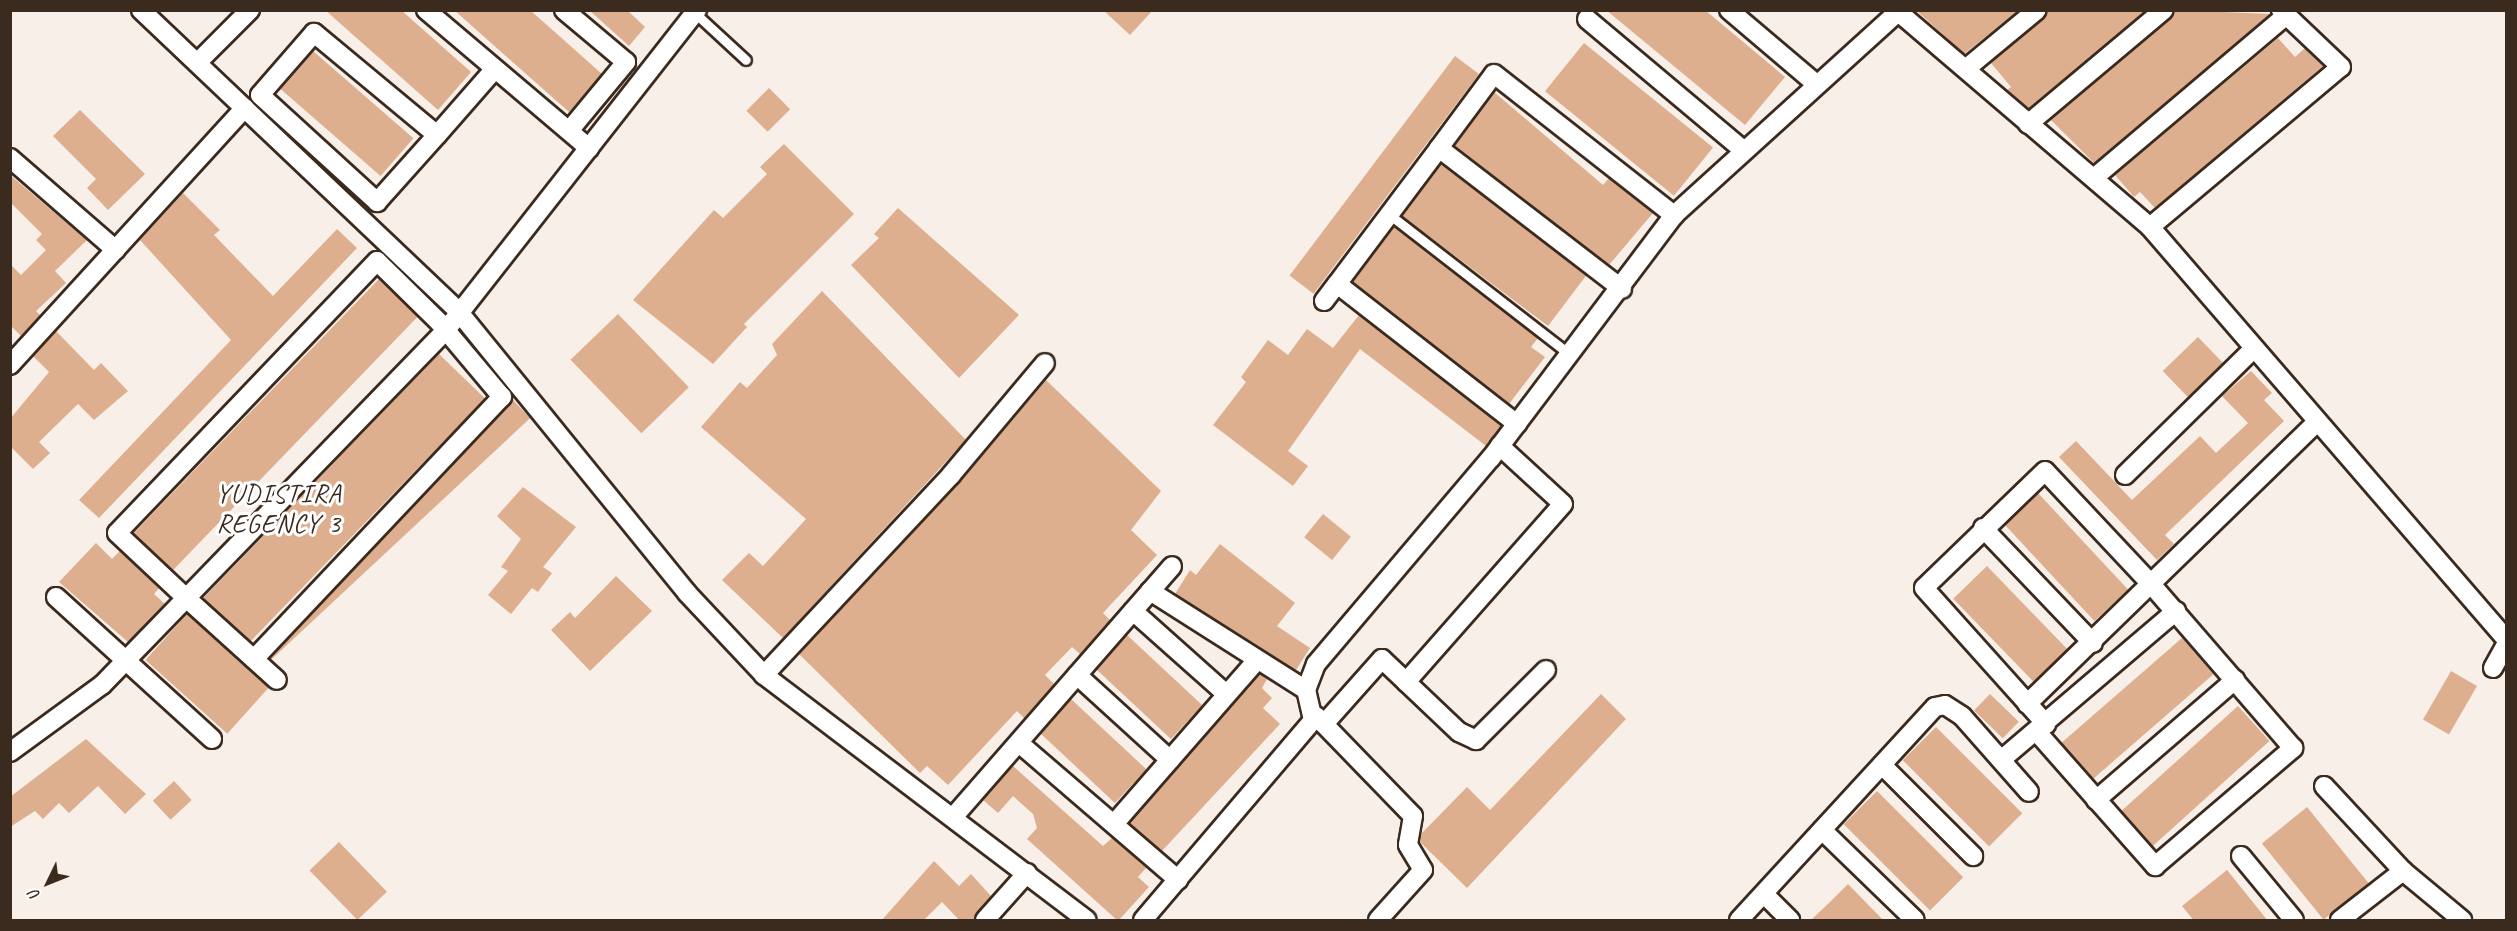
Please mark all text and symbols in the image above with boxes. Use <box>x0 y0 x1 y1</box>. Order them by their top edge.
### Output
district label: YUDISTIRA REGENCY 3 <box>216 478 342 540</box>
north arrow <box>18 853 78 913</box>
text: U <box>25 886 45 905</box>

